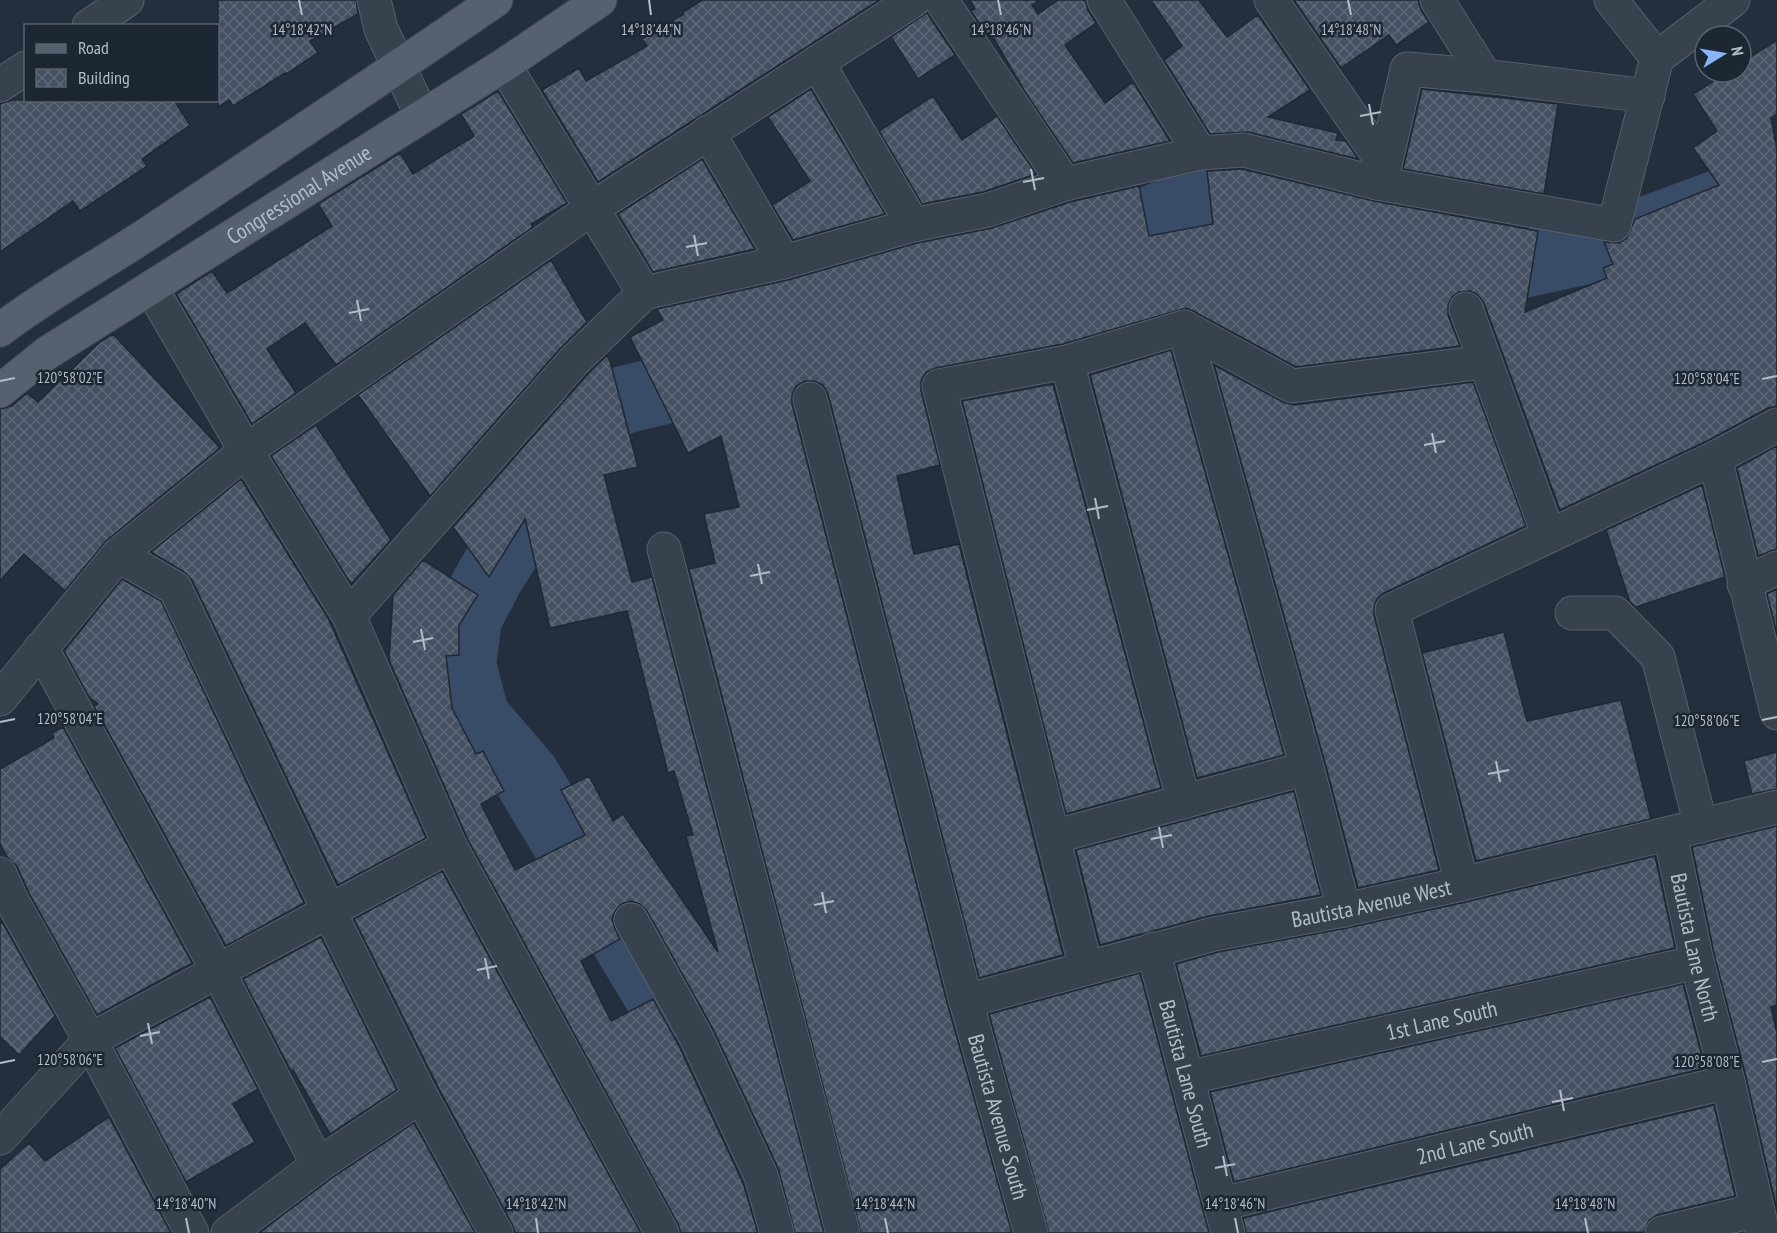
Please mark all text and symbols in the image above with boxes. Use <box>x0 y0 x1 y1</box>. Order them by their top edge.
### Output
text: 14°18'42"N <box>272 20 332 39</box>
text: 14°18'44"N <box>621 20 681 39</box>
text: 14°18'46"N <box>971 20 1031 39</box>
text: 14°18'48"N <box>1321 20 1381 39</box>
legend <box>24 24 219 102</box>
north arrow <box>1693 24 1753 84</box>
text: Road <box>78 36 109 59</box>
text: N <box>1727 45 1748 57</box>
text: Building <box>78 66 130 89</box>
street label: Congressional Avenue <box>221 138 376 250</box>
text: 120°58'02"E <box>37 368 103 387</box>
text: 120°58'04"E <box>1674 369 1740 388</box>
text: 120°58'04"E <box>37 709 103 728</box>
text: 120°58'06"E <box>1674 711 1740 730</box>
street label: Bautista Lane North <box>1665 871 1726 1024</box>
street label: Bautista Avenue West <box>1289 873 1454 933</box>
street label: 1st Lane South <box>1383 994 1500 1046</box>
street label: Bautista Lane South <box>1153 997 1219 1151</box>
street label: Bautista Avenue South <box>962 1031 1035 1203</box>
text: 120°58'06"E <box>37 1050 103 1069</box>
text: 120°58'08"E <box>1674 1052 1740 1071</box>
street label: 2nd Lane South <box>1414 1115 1536 1170</box>
text: 14°18'40"N <box>156 1194 216 1213</box>
text: 14°18'42"N <box>506 1194 566 1213</box>
text: 14°18'44"N <box>855 1194 915 1213</box>
text: 14°18'46"N <box>1205 1194 1265 1213</box>
text: 14°18'48"N <box>1555 1194 1615 1213</box>

